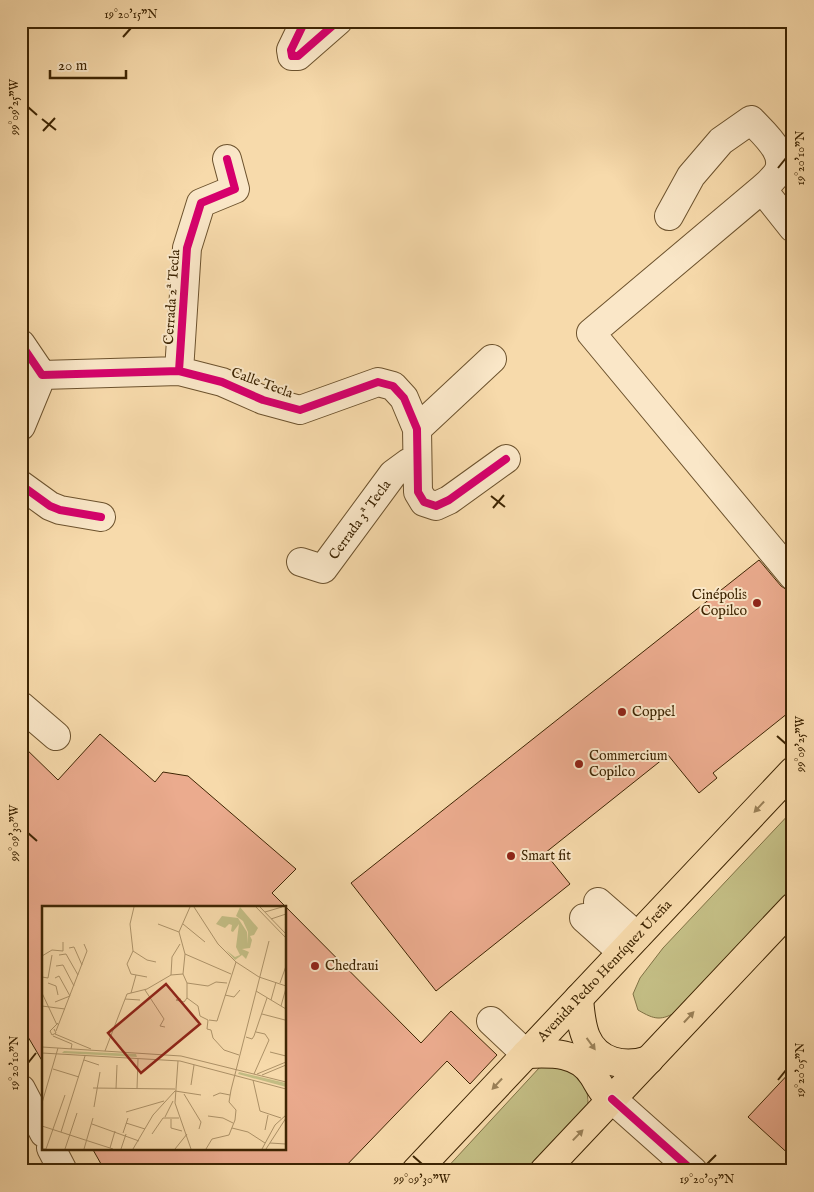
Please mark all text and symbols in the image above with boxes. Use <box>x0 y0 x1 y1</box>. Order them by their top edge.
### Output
text: 19°20'15"N <box>104 7 158 22</box>
scale bar <box>50 48 126 80</box>
text: 20 m <box>58 56 88 75</box>
text: 99°09'25"W <box>7 78 22 136</box>
text: 19°20'10"N <box>793 130 808 186</box>
street label: Cerrada 2ª Tecla <box>160 248 184 345</box>
street label: Calle Tecla <box>229 364 296 403</box>
street label: Cerrada 3ª Tecla <box>325 476 396 563</box>
place label: Cinépolis Copilco <box>692 586 747 620</box>
marker: Cinépolis Copilco <box>751 597 763 609</box>
place label: Coppel <box>632 703 675 721</box>
marker: Coppel <box>616 706 628 718</box>
text: 99°09'25"W <box>793 715 808 773</box>
place label: Commercium Copilco <box>589 747 668 781</box>
marker: Commercium Copilco <box>573 758 585 770</box>
one-way arrow <box>753 801 765 813</box>
text: 99°09'30"W <box>7 804 22 862</box>
place label: Smart fit <box>521 847 571 865</box>
marker: Smart fit <box>505 850 517 862</box>
street label: Avenida Pedro Henríquez Ureña <box>533 895 676 1046</box>
inset map <box>42 906 286 1150</box>
place label: Chedraui <box>325 957 379 975</box>
marker: Chedraui <box>309 960 321 972</box>
one-way arrow <box>683 1012 695 1024</box>
text: 19°20'10"N <box>7 1035 22 1091</box>
one-way arrow <box>586 1037 597 1050</box>
text: 19°20'05"N <box>793 1042 808 1097</box>
one-way arrow <box>491 1078 503 1090</box>
one-way arrow <box>571 1130 583 1142</box>
text: 99°09'30"W <box>393 1172 451 1187</box>
text: 19°20'05"N <box>680 1172 735 1187</box>

